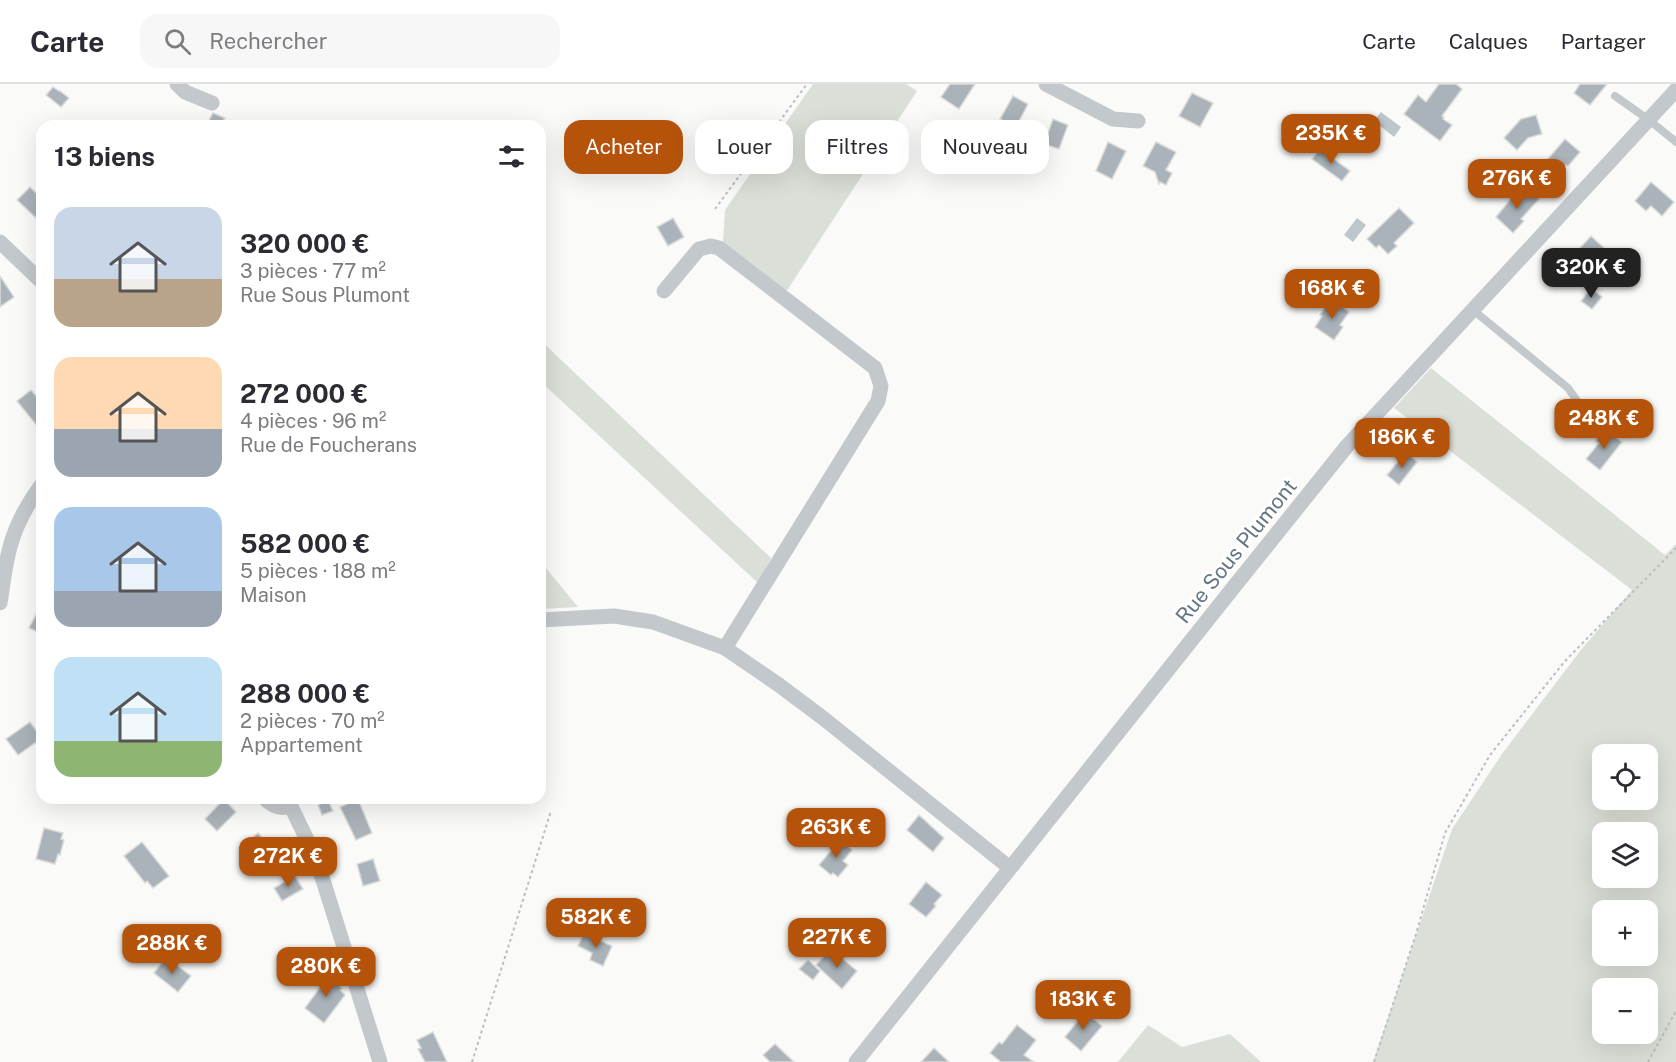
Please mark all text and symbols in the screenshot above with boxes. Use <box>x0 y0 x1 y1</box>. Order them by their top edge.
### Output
search box <box>140 14 560 68</box>
text: Carte <box>30 25 104 58</box>
icon: search <box>161 25 194 58</box>
text: Rechercher <box>209 28 327 54</box>
text: Carte <box>1362 29 1416 54</box>
text: Calques <box>1449 29 1528 54</box>
text: Partager <box>1561 29 1646 54</box>
pin: 235K € <box>1282 114 1380 165</box>
chip: Acheter <box>564 120 683 174</box>
chip: Louer <box>695 120 793 174</box>
chip: Filtres <box>805 120 909 174</box>
chip: Nouveau <box>921 120 1049 174</box>
text: 235K € <box>1295 121 1367 145</box>
icon: filters <box>495 140 528 173</box>
text: 13 biens <box>54 141 155 172</box>
pin: 276K € <box>1468 159 1566 210</box>
text: 276K € <box>1482 166 1552 190</box>
text: 320 000 € <box>240 228 369 259</box>
icon: home <box>102 231 174 303</box>
pin: 320K € <box>1542 248 1640 299</box>
text: 320K € <box>1556 255 1626 279</box>
text: 3 pièces · 77 m² <box>240 259 386 283</box>
pin: 168K € <box>1283 269 1381 320</box>
text: 168K € <box>1298 276 1366 300</box>
text: Rue Sous Plumont <box>240 283 410 307</box>
text: 272 000 € <box>240 378 368 409</box>
icon: home <box>102 381 174 453</box>
pin: 248K € <box>1555 399 1653 450</box>
text: 248K € <box>1568 406 1640 430</box>
text: 4 pièces · 96 m² <box>240 409 386 433</box>
pin: 186K € <box>1353 418 1451 469</box>
text: 186K € <box>1368 425 1436 449</box>
text: Rue de Foucherans <box>240 433 417 457</box>
street label: Rue Sous Plumont <box>1170 474 1302 628</box>
text: 582 000 € <box>240 528 370 559</box>
icon: home <box>102 531 174 603</box>
text: 5 pièces · 188 m² <box>240 559 396 583</box>
text: Maison <box>240 583 307 607</box>
text: 288 000 € <box>240 678 370 709</box>
icon: home <box>102 681 174 753</box>
text: 2 pièces · 70 m² <box>240 709 385 733</box>
text: Appartement <box>240 733 363 757</box>
map controls <box>1592 744 1658 1044</box>
button: locate <box>1592 744 1658 810</box>
pin: 263K € <box>787 808 885 859</box>
text: 263K € <box>800 815 872 839</box>
button: layers <box>1592 822 1658 888</box>
pin: 272K € <box>239 837 337 888</box>
text: 272K € <box>253 844 323 868</box>
pin: 582K € <box>547 898 645 949</box>
button: + <box>1592 900 1658 966</box>
text: 582K € <box>560 905 632 929</box>
pin: 227K € <box>788 918 886 969</box>
pin: 288K € <box>123 924 221 975</box>
text: 227K € <box>802 925 872 949</box>
text: 288K € <box>136 931 208 955</box>
pin: 280K € <box>277 947 375 998</box>
text: 280K € <box>291 954 361 978</box>
button: − <box>1592 978 1658 1044</box>
pin: 183K € <box>1034 980 1132 1031</box>
text: 183K € <box>1049 987 1117 1011</box>

